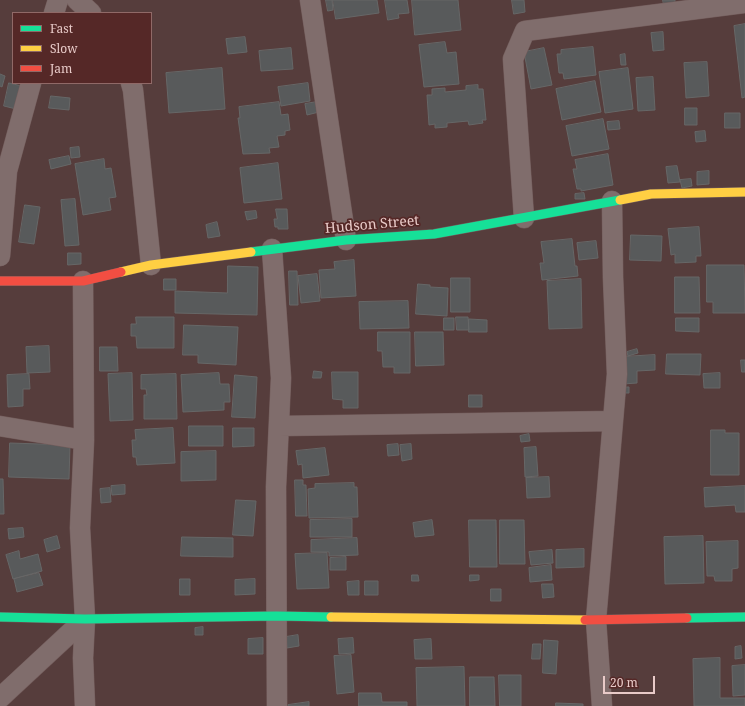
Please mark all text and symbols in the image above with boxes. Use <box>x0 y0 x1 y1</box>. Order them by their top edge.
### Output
legend <box>12 12 152 84</box>
text: Fast <box>50 20 73 37</box>
text: Slow <box>50 40 78 57</box>
text: Jam <box>50 60 72 77</box>
street label: Hudson Street <box>324 213 420 237</box>
scale bar <box>605 668 657 694</box>
text: 20 m <box>610 674 638 691</box>

